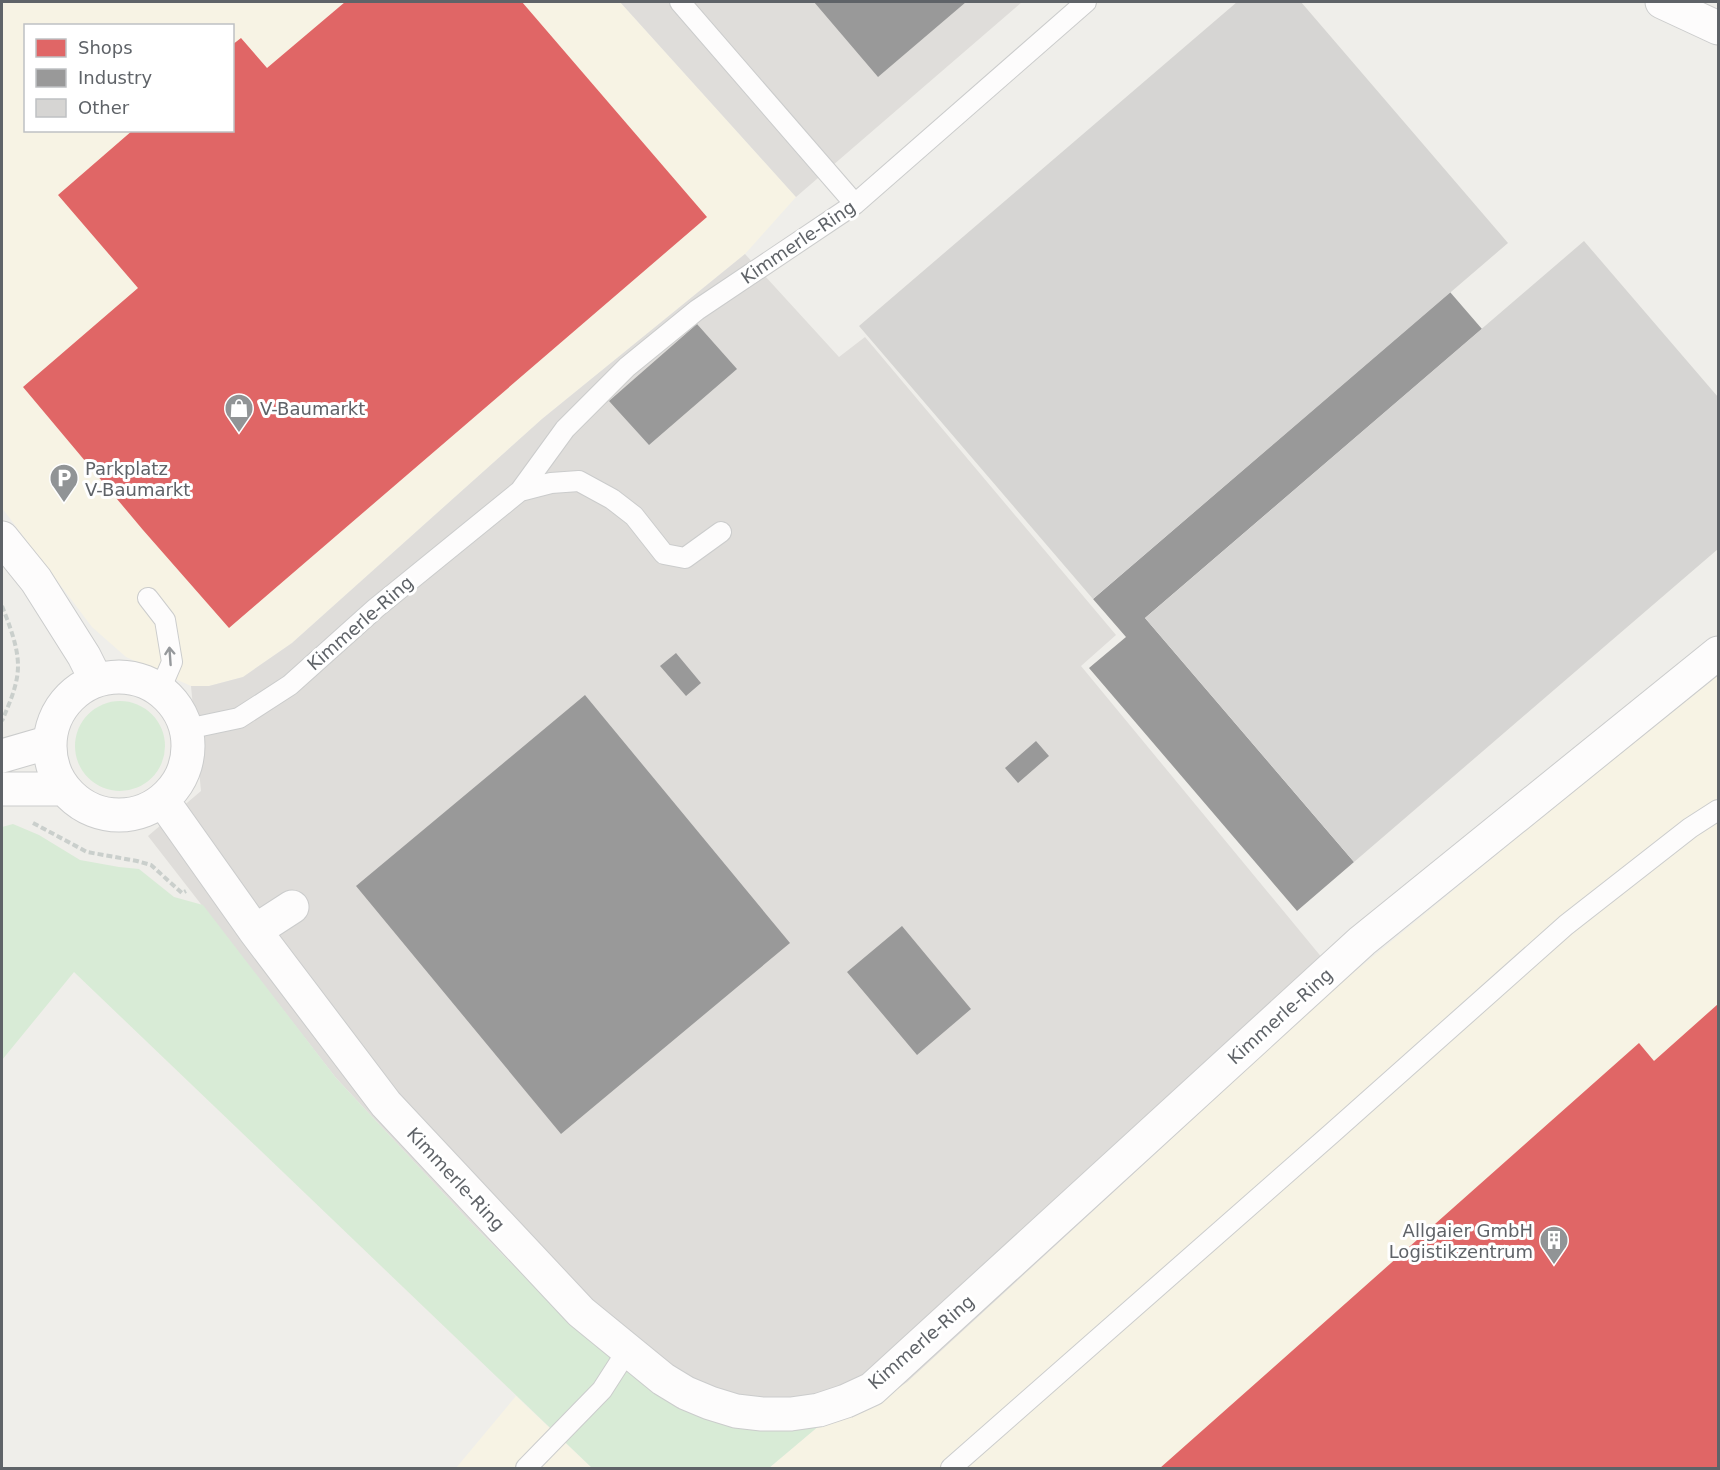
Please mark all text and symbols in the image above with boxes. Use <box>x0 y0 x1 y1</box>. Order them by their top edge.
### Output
legend <box>24 24 234 132</box>
text: Shops <box>78 37 133 58</box>
text: Industry <box>78 67 152 88</box>
text: Other <box>78 97 130 118</box>
street label: Kimmerle-Ring <box>737 196 859 288</box>
shop icon: V-Baumarkt <box>223 392 255 434</box>
place label: V-Baumarkt <box>260 398 365 419</box>
place label: Parkplatz V-Baumarkt <box>85 458 190 500</box>
parking icon: Parkplatz V-Baumarkt <box>48 462 80 504</box>
street label: Kimmerle-Ring <box>303 571 417 675</box>
one-way arrow <box>164 646 175 666</box>
street label: Kimmerle-Ring <box>1223 964 1337 1068</box>
street label: Kimmerle-Ring <box>403 1123 509 1235</box>
place label: Allgaier GmbH Logistikzentrum <box>1389 1220 1533 1262</box>
building icon: Allgaier GmbH Logistikzentrum <box>1538 1224 1570 1266</box>
street label: Kimmerle-Ring <box>864 1290 978 1394</box>

